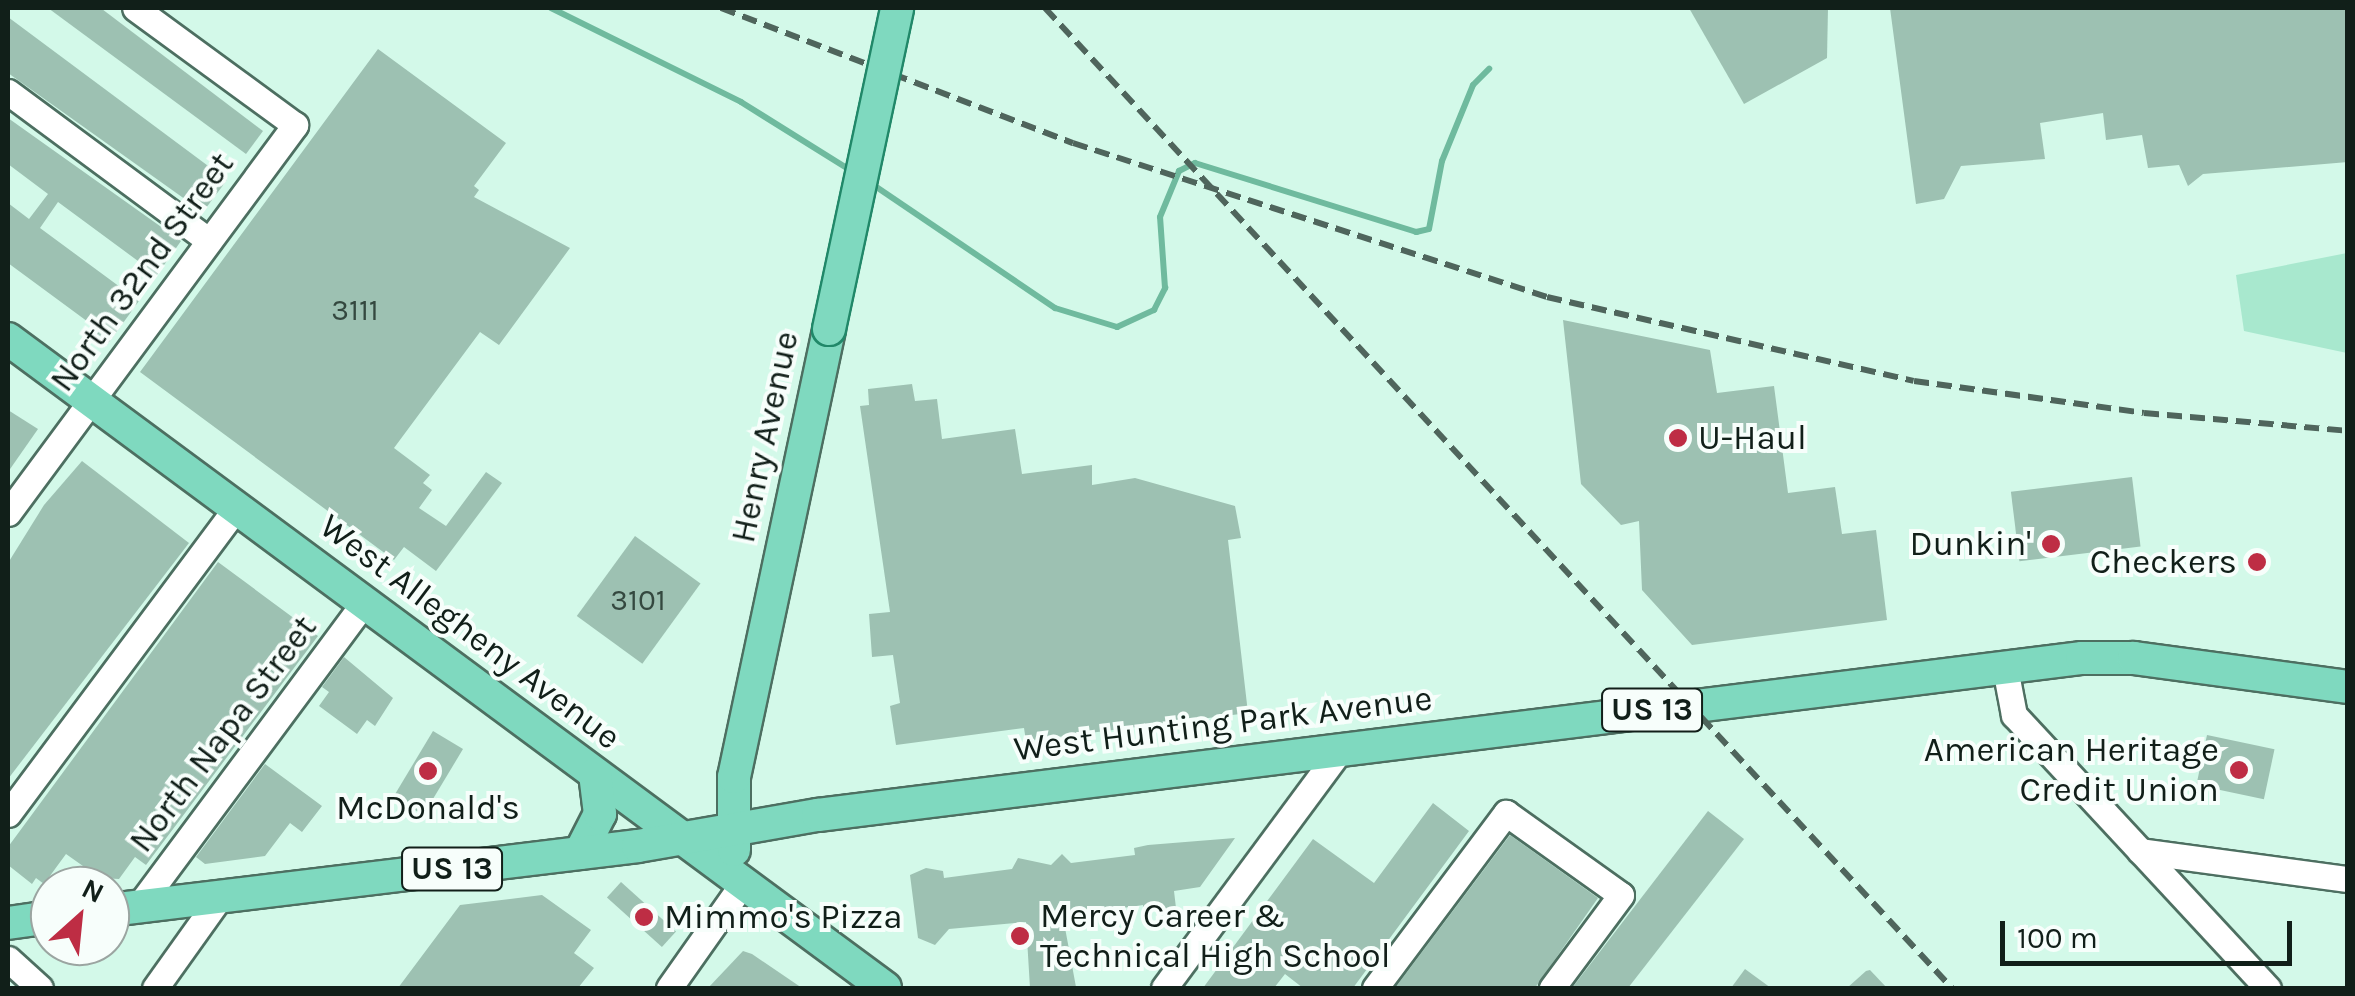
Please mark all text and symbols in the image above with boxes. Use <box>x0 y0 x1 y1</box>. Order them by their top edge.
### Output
street label: North 32nd Street <box>41 144 243 400</box>
house number: 3111 <box>331 292 379 328</box>
street label: Henry Avenue <box>722 328 808 546</box>
place label: U-Haul <box>1698 417 1807 459</box>
marker: U-Haul <box>1667 427 1689 449</box>
street label: West Allegheny Avenue <box>311 505 629 759</box>
place label: Dunkin' <box>1910 523 2031 565</box>
marker: Dunkin' <box>2040 533 2062 555</box>
place label: Checkers <box>2090 541 2237 583</box>
marker: Checkers <box>2246 551 2268 573</box>
house number: 3101 <box>610 582 666 618</box>
street label: North Napa Street <box>120 607 326 861</box>
street label: West Hunting Park Avenue <box>1012 678 1434 770</box>
road number: US 13 <box>1600 683 1704 737</box>
place label: American Heritage Credit Union <box>1924 729 2219 811</box>
marker: American Heritage Credit Union <box>2228 759 2250 781</box>
marker: McDonald's <box>417 760 439 782</box>
place label: McDonald's <box>336 787 520 829</box>
road number: US 13 <box>400 842 504 896</box>
north arrow <box>30 866 130 966</box>
text: N <box>76 871 109 910</box>
place label: Mercy Career & Technical High School <box>1040 895 1390 977</box>
place label: Mimmo's Pizza <box>664 896 902 938</box>
scale bar <box>2005 901 2298 963</box>
marker: Mimmo's Pizza <box>633 906 655 928</box>
text: 100 m <box>2017 920 2098 956</box>
marker: Mercy Career & Technical High School <box>1009 925 1031 947</box>

